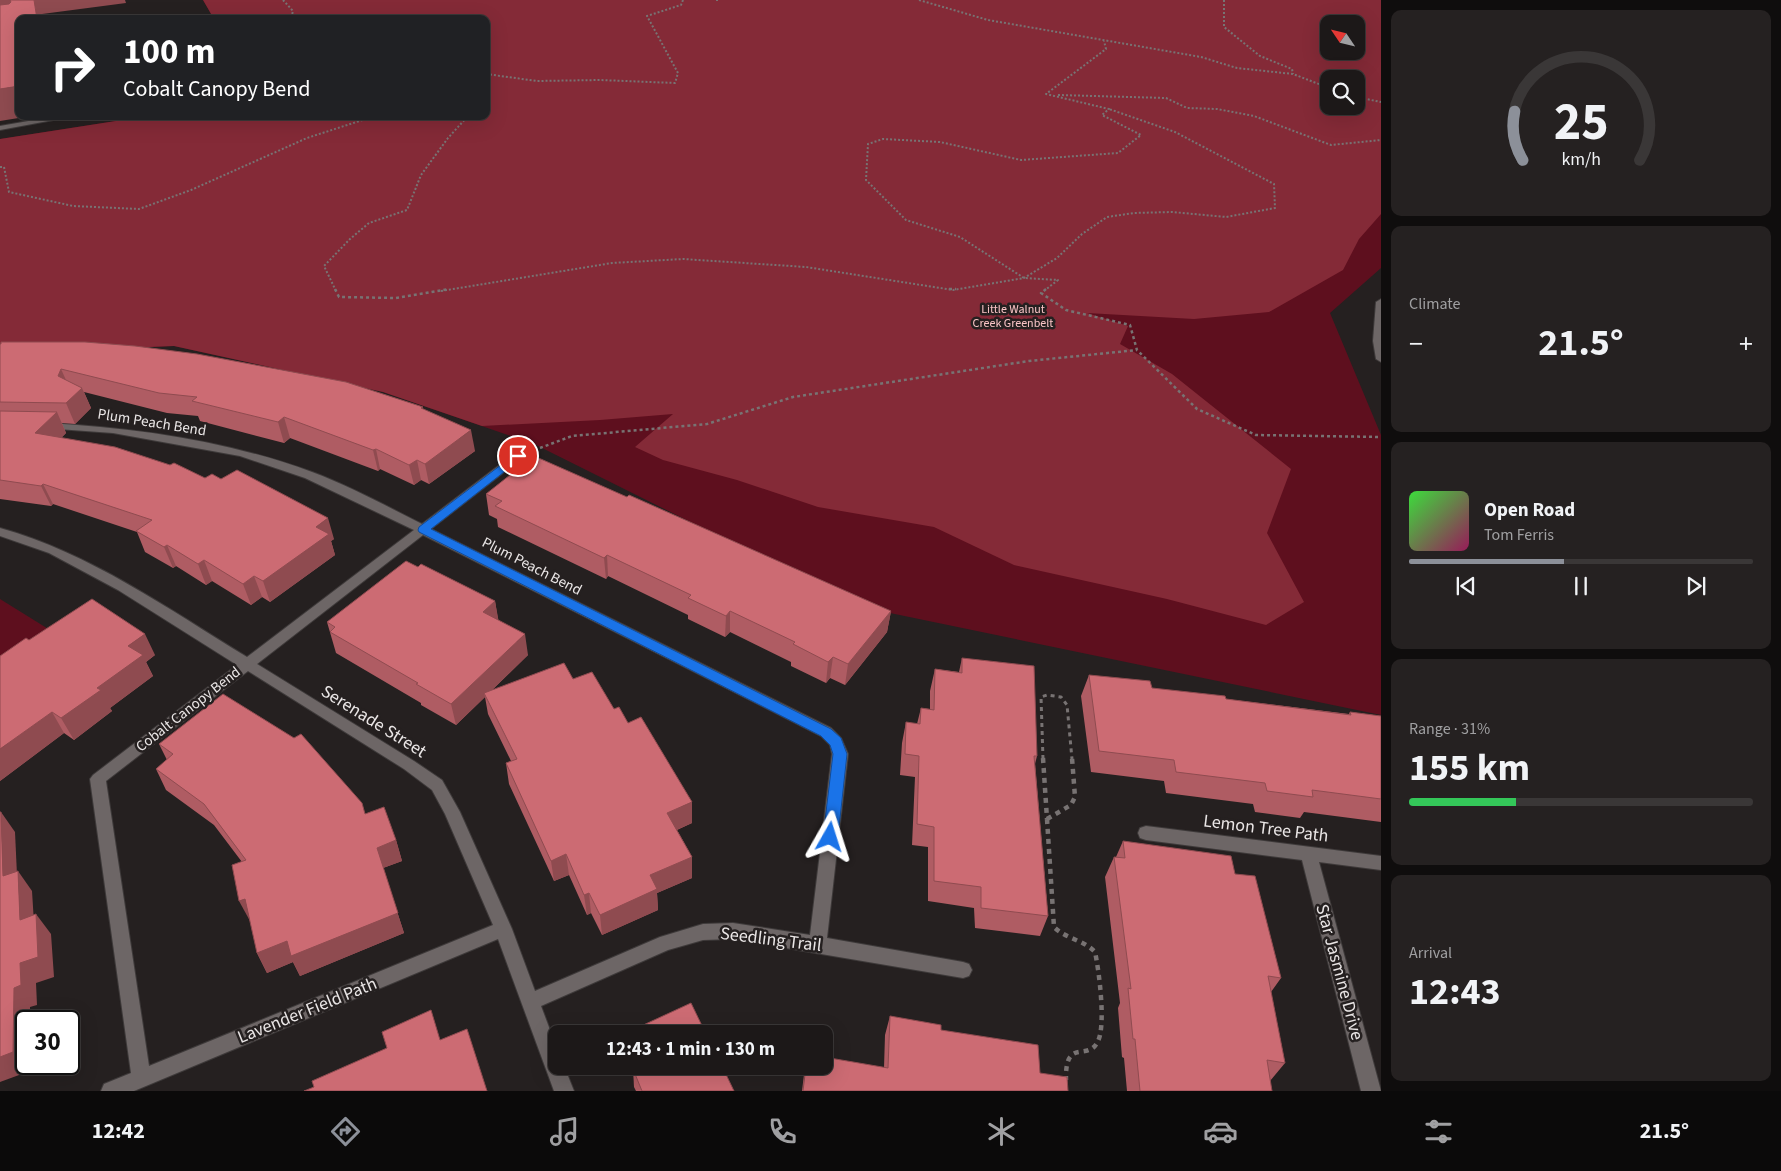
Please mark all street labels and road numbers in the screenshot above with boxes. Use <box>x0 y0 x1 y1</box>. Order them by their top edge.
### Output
street label: Plum Peach Bend <box>96 404 208 441</box>
street label: Plum Peach Bend <box>478 532 585 601</box>
street label: Cobalt Canopy Bend <box>132 662 245 757</box>
street label: Serenade Street <box>316 679 431 764</box>
street label: Lemon Tree Path <box>1202 808 1330 849</box>
street label: Star Jasmine Drive <box>1309 901 1370 1043</box>
street label: Seedling Trail <box>719 921 823 958</box>
street label: Lavender Field Path <box>234 971 381 1050</box>

